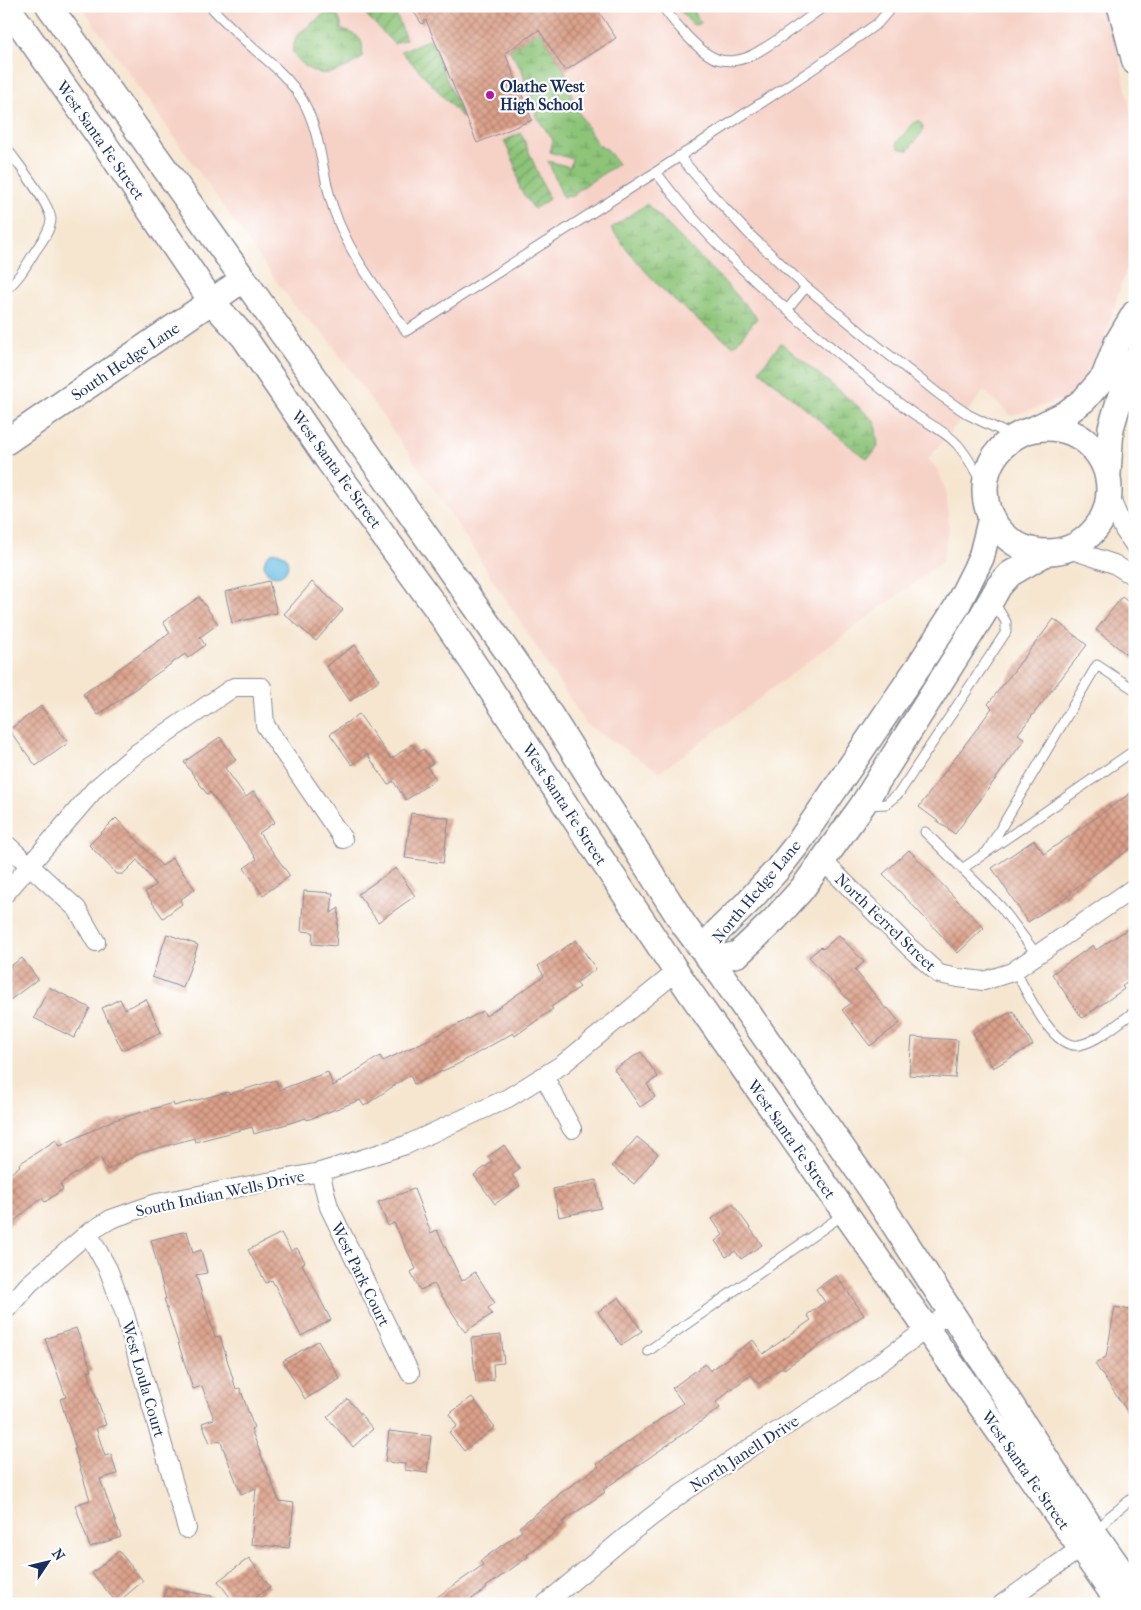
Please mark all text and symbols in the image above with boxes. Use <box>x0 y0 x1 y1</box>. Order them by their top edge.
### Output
street label: West Santa Fe Street <box>52 76 149 204</box>
place label: Olathe West High School <box>500 77 585 115</box>
marker: Olathe West High School <box>484 89 496 101</box>
street label: South Hedge Lane <box>68 318 183 405</box>
street label: West Santa Fe Street <box>287 406 386 532</box>
street label: West Santa Fe Street <box>518 739 611 869</box>
street label: North Hedge Lane <box>708 836 805 946</box>
street label: North Ferrel Street <box>831 869 940 975</box>
street label: West Santa Fe Street <box>743 1075 840 1203</box>
street label: South Indian Wells Drive <box>134 1166 306 1221</box>
street label: West Park Court <box>327 1218 394 1330</box>
street label: West Loula Court <box>118 1318 169 1440</box>
street label: West Santa Fe Street <box>977 1406 1074 1534</box>
street label: North Janell Drive <box>686 1411 803 1496</box>
north arrow <box>22 1538 72 1588</box>
text: N <box>48 1546 68 1564</box>

